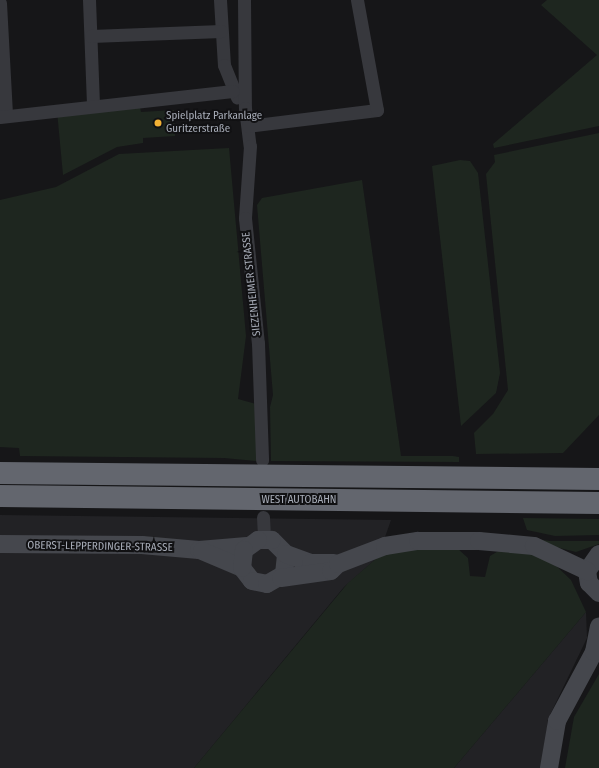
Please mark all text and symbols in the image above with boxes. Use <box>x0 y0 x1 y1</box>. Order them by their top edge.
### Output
place label: Spielplatz Parkanlage Guritzerstraße <box>166 110 262 136</box>
marker: Spielplatz Parkanlage Guritzerstraße <box>153 118 163 128</box>
street label: SIEZENHEIMER STRASSE <box>240 231 264 337</box>
street label: WEST AUTOBAHN <box>261 493 337 507</box>
street label: OBERST-LEPPERDINGER-STRASSE <box>27 539 173 555</box>

